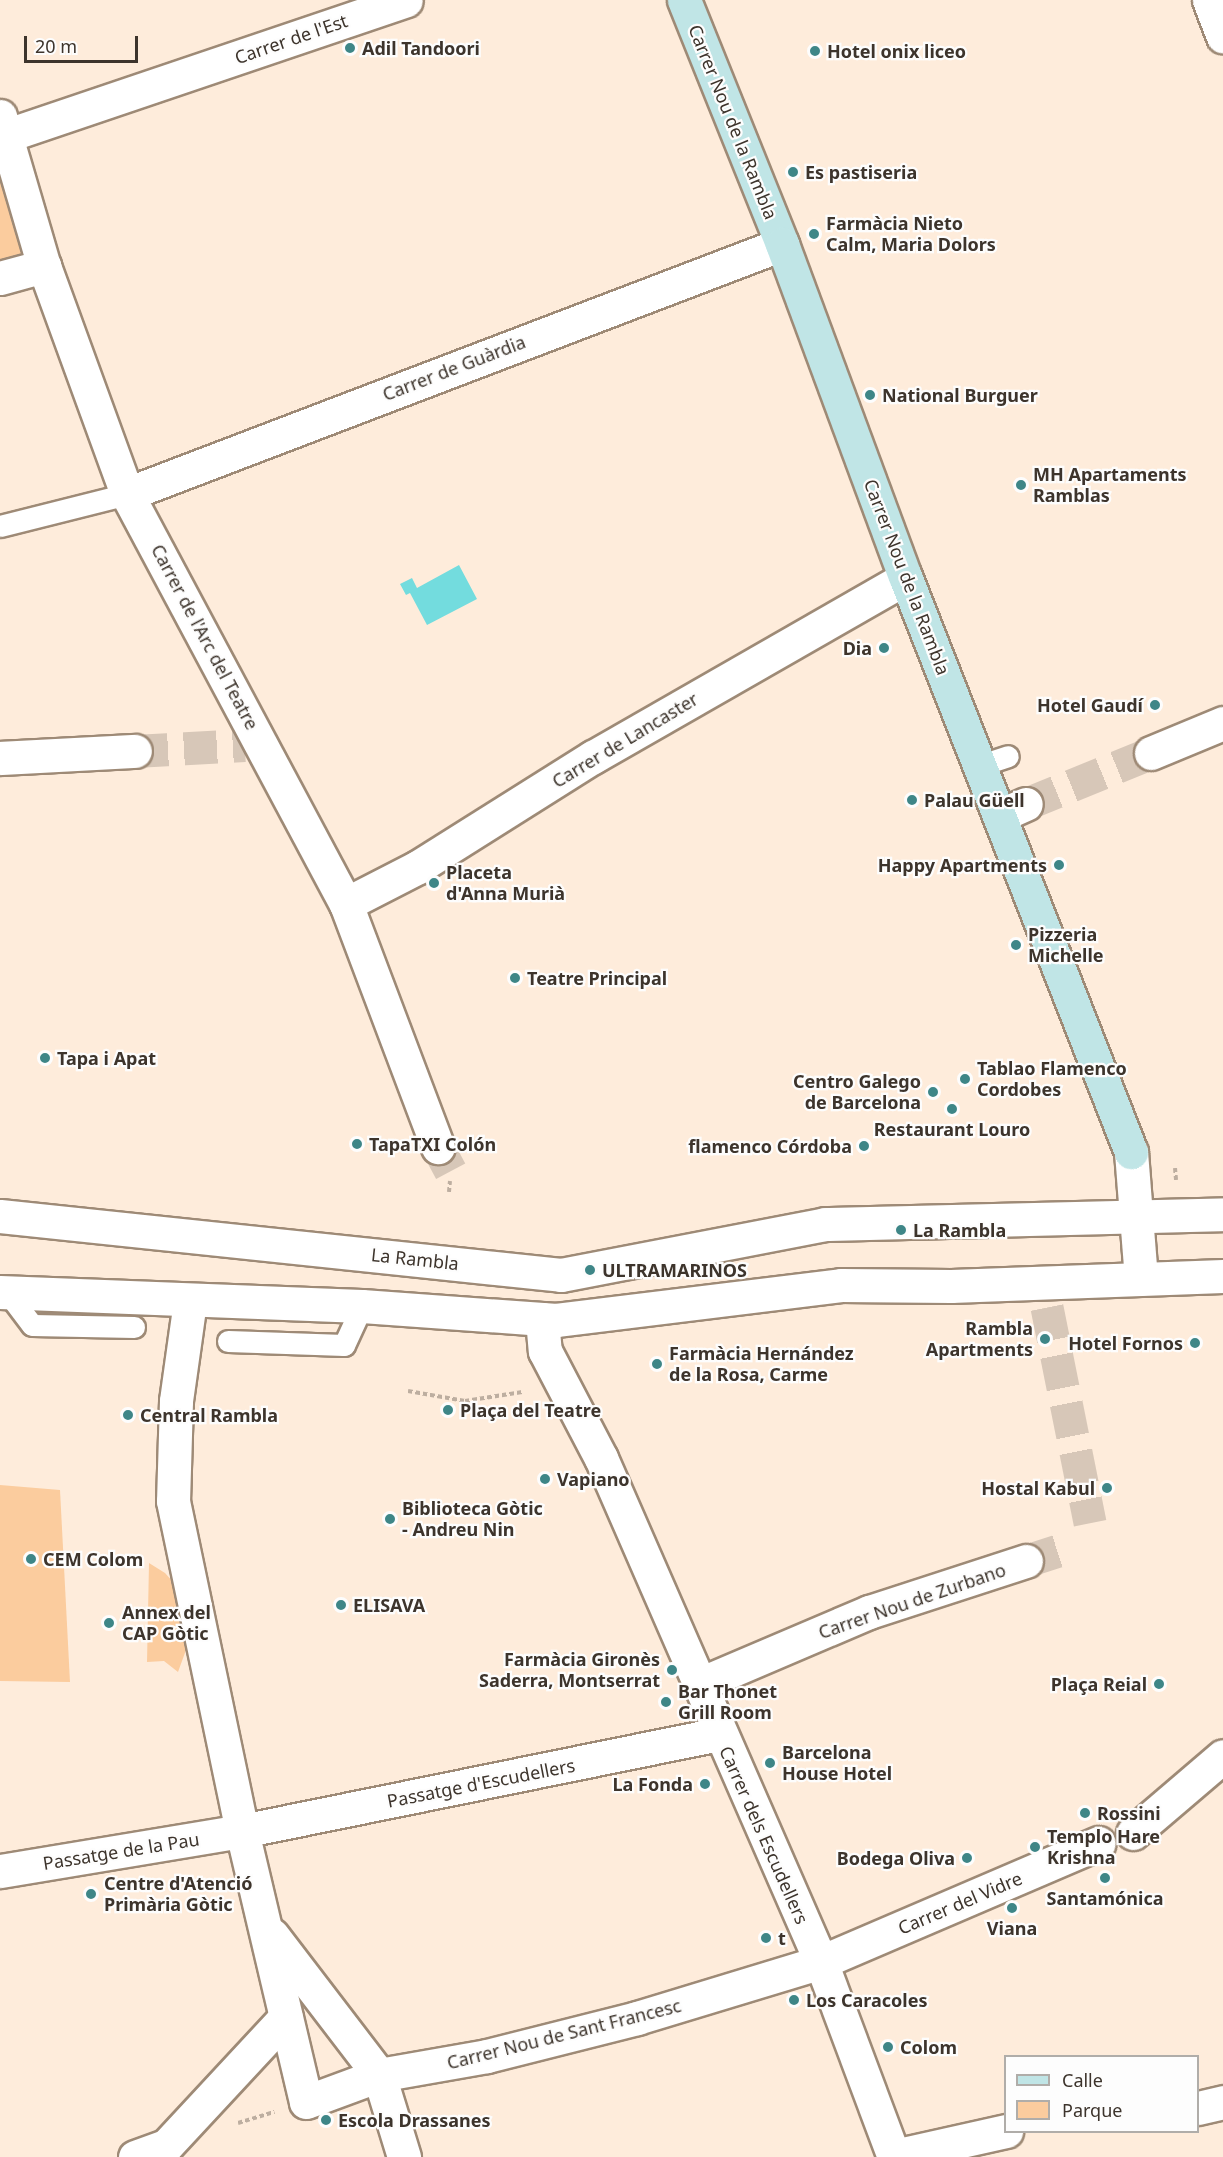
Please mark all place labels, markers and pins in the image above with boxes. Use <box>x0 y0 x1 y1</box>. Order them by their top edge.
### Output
place label: Adil Tandoori <box>362 37 480 59</box>
place label: Hotel onix liceo <box>827 40 966 62</box>
marker: Adil Tandoori <box>343 41 357 55</box>
marker: Hotel onix liceo <box>808 44 822 58</box>
place label: Es pastiseria <box>805 161 917 183</box>
marker: Es pastiseria <box>786 165 800 179</box>
place label: Farmàcia Nieto Calm, Maria Dolors <box>826 213 996 256</box>
marker: Farmàcia Nieto Calm, Maria Dolors <box>807 227 821 241</box>
place label: National Burguer <box>882 384 1038 406</box>
marker: National Burguer <box>863 388 877 402</box>
place label: MH Apartaments Ramblas <box>1033 464 1187 506</box>
marker: MH Apartaments Ramblas <box>1014 478 1028 492</box>
place label: Dia <box>843 637 872 659</box>
marker: Dia <box>877 641 891 655</box>
place label: Hotel Gaudí <box>1037 694 1143 716</box>
marker: Hotel Gaudí <box>1148 698 1162 712</box>
place label: Palau Güell <box>924 789 1025 811</box>
marker: Palau Güell <box>905 793 919 807</box>
place label: Happy Apartments <box>878 854 1047 876</box>
marker: Happy Apartments <box>1052 858 1066 872</box>
place label: Placeta d'Anna Murià <box>446 862 565 904</box>
marker: Placeta d'Anna Murià <box>427 876 441 890</box>
place label: Pizzeria Michelle <box>1028 924 1104 966</box>
marker: Pizzeria Michelle <box>1009 938 1023 952</box>
place label: Teatre Principal <box>527 967 667 989</box>
marker: Teatre Principal <box>508 971 522 985</box>
place label: Tapa i Apat <box>57 1047 156 1069</box>
marker: Tapa i Apat <box>38 1051 52 1065</box>
place label: Tablao Flamenco Cordobes <box>977 1058 1127 1100</box>
place label: Centro Galego de Barcelona <box>793 1071 921 1114</box>
marker: Tablao Flamenco Cordobes <box>958 1072 972 1086</box>
marker: Centro Galego de Barcelona <box>926 1085 940 1099</box>
marker: Restaurant Louro <box>945 1102 959 1116</box>
place label: Restaurant Louro <box>874 1118 1030 1140</box>
place label: TapaTXI Colón <box>369 1133 496 1155</box>
place label: flamenco Córdoba <box>688 1135 852 1157</box>
marker: TapaTXI Colón <box>350 1137 364 1151</box>
marker: flamenco Córdoba <box>857 1139 871 1153</box>
place label: La Rambla <box>913 1219 1006 1241</box>
marker: La Rambla <box>894 1223 908 1237</box>
place label: ULTRAMARINOS <box>602 1259 747 1281</box>
marker: ULTRAMARINOS <box>583 1263 597 1277</box>
place label: Rambla Apartments <box>926 1318 1033 1360</box>
marker: Rambla Apartments <box>1038 1332 1052 1346</box>
place label: Hotel Fornos <box>1068 1332 1183 1354</box>
marker: Hotel Fornos <box>1188 1336 1202 1350</box>
place label: Farmàcia Hernández de la Rosa, Carme <box>669 1343 854 1386</box>
marker: Farmàcia Hernández de la Rosa, Carme <box>650 1357 664 1371</box>
place label: Plaça del Teatre <box>460 1399 601 1421</box>
marker: Plaça del Teatre <box>441 1403 455 1417</box>
place label: Central Rambla <box>140 1404 278 1426</box>
marker: Central Rambla <box>121 1408 135 1422</box>
place label: Vapiano <box>557 1468 630 1490</box>
marker: Vapiano <box>538 1472 552 1486</box>
place label: Hostal Kabul <box>981 1477 1095 1499</box>
marker: Hostal Kabul <box>1100 1481 1114 1495</box>
place label: Biblioteca Gòtic - Andreu Nin <box>402 1498 543 1540</box>
marker: Biblioteca Gòtic - Andreu Nin <box>383 1512 397 1526</box>
place label: CEM Colom <box>43 1548 143 1570</box>
marker: CEM Colom <box>24 1552 38 1566</box>
place label: ELISAVA <box>353 1594 425 1616</box>
marker: ELISAVA <box>334 1598 348 1612</box>
place label: Annex del CAP Gòtic <box>122 1602 211 1644</box>
marker: Annex del CAP Gòtic <box>100 1614 118 1632</box>
place label: Farmàcia Gironès Saderra, Montserrat <box>479 1649 660 1692</box>
marker: Farmàcia Gironès Saderra, Montserrat <box>665 1663 679 1677</box>
place label: Plaça Reial <box>1051 1673 1147 1695</box>
marker: Plaça Reial <box>1152 1677 1166 1691</box>
place label: Bar Thonet Grill Room <box>678 1681 777 1724</box>
marker: Bar Thonet Grill Room <box>659 1695 673 1709</box>
place label: Barcelona House Hotel <box>782 1742 892 1784</box>
marker: Barcelona House Hotel <box>763 1756 777 1770</box>
place label: La Fonda <box>612 1773 693 1795</box>
marker: La Fonda <box>698 1777 712 1791</box>
place label: Rossini <box>1097 1802 1161 1824</box>
marker: Rossini <box>1078 1806 1092 1820</box>
place label: Templo Hare Krishna <box>1047 1826 1160 1868</box>
marker: Templo Hare Krishna <box>1028 1840 1042 1854</box>
place label: Bodega Oliva <box>837 1847 955 1869</box>
marker: Bodega Oliva <box>960 1851 974 1865</box>
marker: Santamónica <box>1098 1871 1112 1885</box>
place label: Centre d'Atenció Primària Gòtic <box>104 1873 252 1916</box>
marker: Centre d'Atenció Primària Gòtic <box>82 1885 100 1903</box>
place label: Santamónica <box>1047 1887 1163 1909</box>
marker: Viana <box>1005 1901 1019 1915</box>
place label: Viana <box>987 1917 1037 1939</box>
place label: t <box>778 1927 786 1949</box>
marker: t <box>759 1931 773 1945</box>
place label: Los Caracoles <box>806 1989 928 2011</box>
marker: Los Caracoles <box>787 1993 801 2007</box>
place label: Colom <box>900 2036 957 2058</box>
marker: Colom <box>881 2040 895 2054</box>
place label: Escola Drassanes <box>338 2109 490 2131</box>
marker: Escola Drassanes <box>319 2113 333 2127</box>

